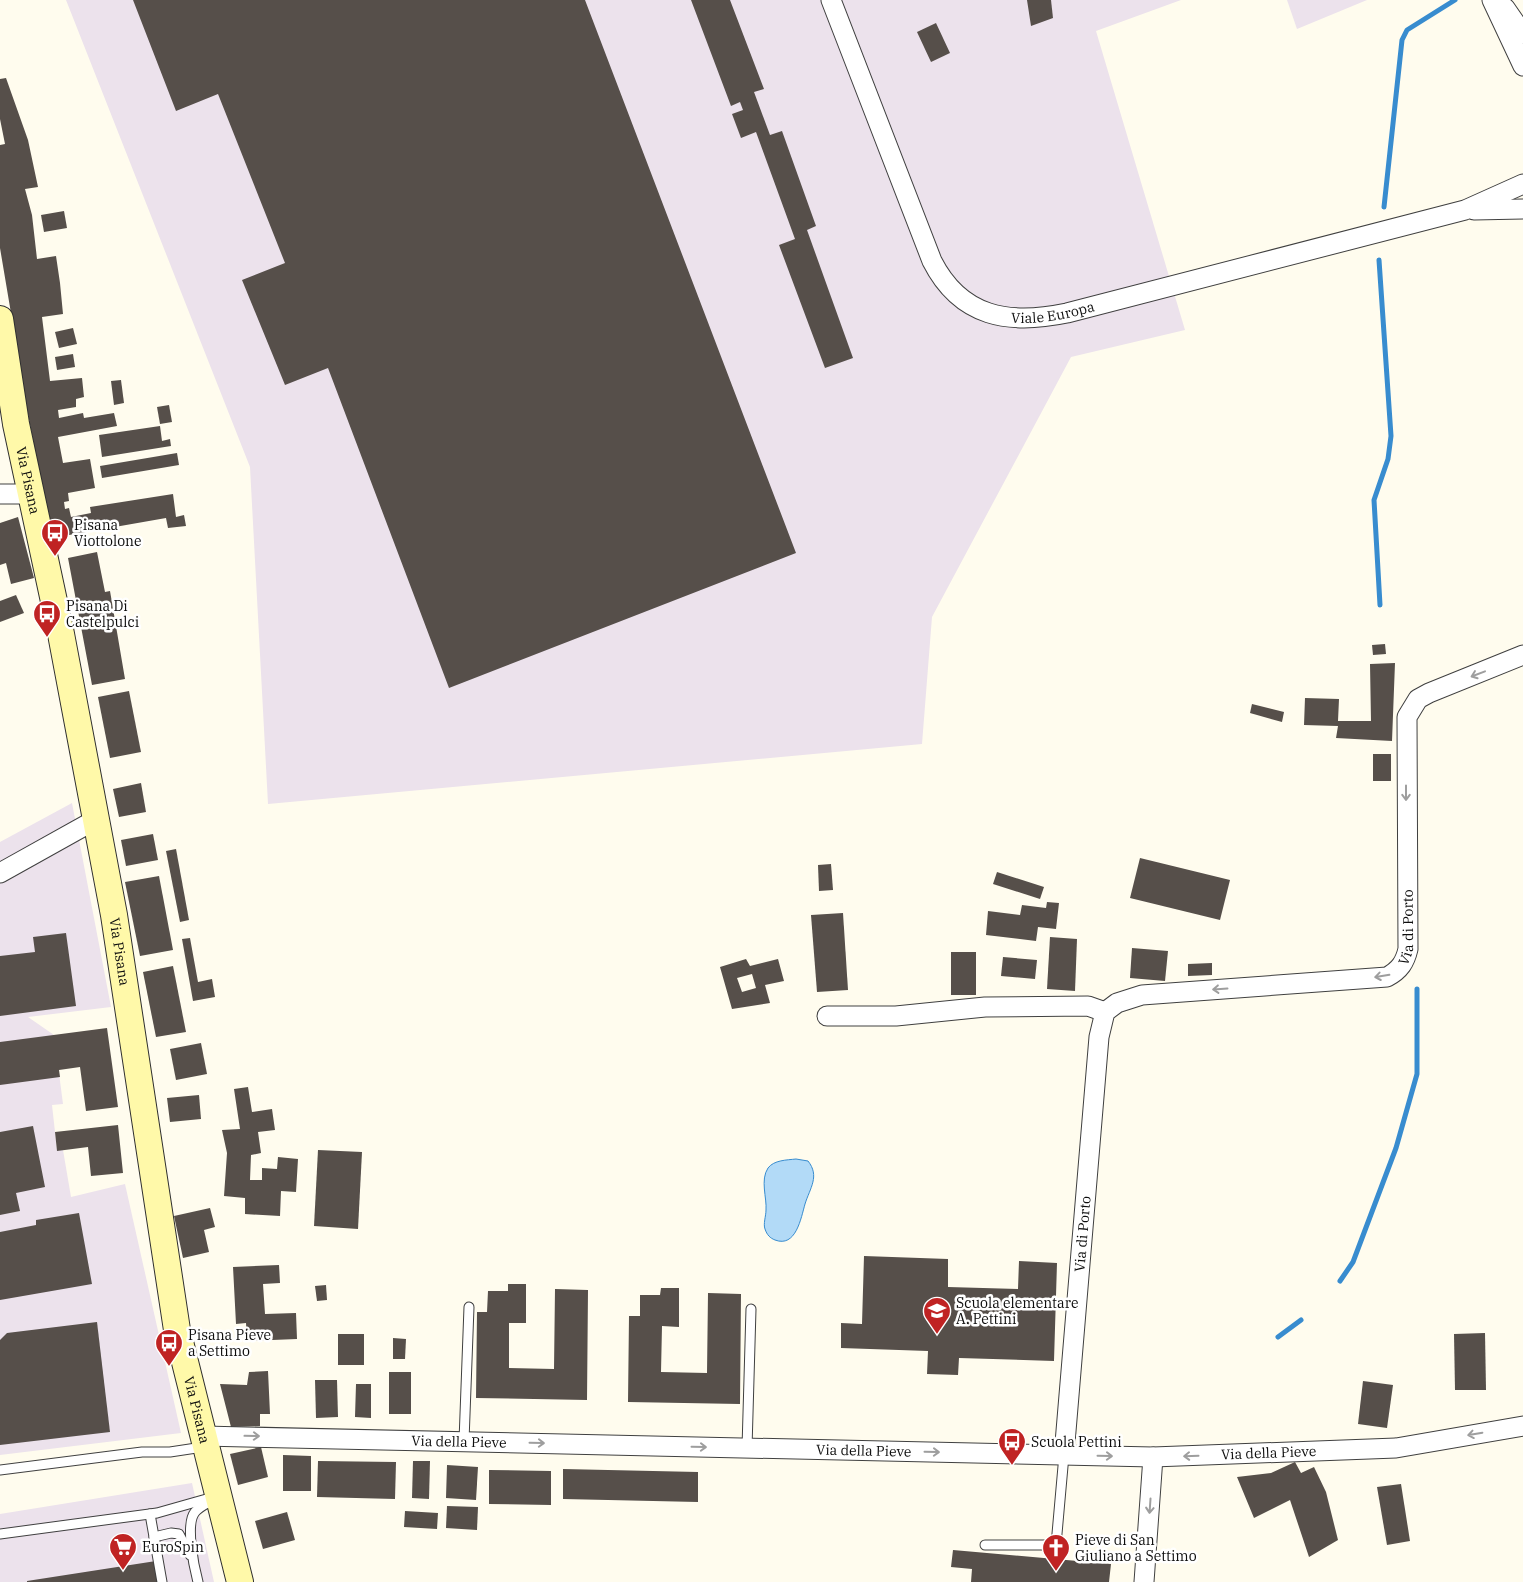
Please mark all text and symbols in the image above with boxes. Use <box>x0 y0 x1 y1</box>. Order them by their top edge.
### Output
street label: Viale Europa <box>1011 297 1097 327</box>
street label: Via Pisana <box>12 445 44 516</box>
place label: Pisana Viottolone <box>74 516 142 550</box>
bus stop icon: Pisana Viottolone <box>40 518 70 557</box>
place label: Pisana Di Castelpulci <box>66 597 139 631</box>
bus stop icon: Pisana Di Castelpulci <box>32 599 62 638</box>
one-way arrow <box>1471 669 1486 679</box>
one-way arrow <box>1401 785 1411 801</box>
street label: Via di Porto <box>1394 889 1417 968</box>
street label: Via Pisana <box>106 916 134 987</box>
one-way arrow <box>1374 972 1390 982</box>
one-way arrow <box>1212 984 1228 993</box>
street label: Via di Porto <box>1070 1195 1095 1272</box>
place label: Scuola elementare A. Pettini <box>956 1294 1078 1328</box>
school or university icon: Scuola elementare A. Pettini <box>922 1296 952 1335</box>
place label: Pisana Pieve a Settimo <box>188 1326 271 1360</box>
bus stop icon: Pisana Pieve a Settimo <box>154 1328 184 1367</box>
street label: Via Pisana <box>180 1374 214 1446</box>
bus stop icon: Scuola Pettini <box>997 1427 1027 1466</box>
one-way arrow <box>1467 1430 1483 1440</box>
one-way arrow <box>244 1432 260 1441</box>
street label: Via della Pieve <box>411 1432 507 1452</box>
place label: Scuola Pettini <box>1031 1433 1122 1451</box>
one-way arrow <box>528 1438 544 1448</box>
street label: Via della Pieve <box>816 1441 912 1461</box>
one-way arrow <box>691 1442 707 1451</box>
street label: Via della Pieve <box>1221 1442 1317 1463</box>
one-way arrow <box>923 1447 939 1457</box>
one-way arrow <box>1097 1452 1113 1461</box>
one-way arrow <box>1184 1452 1200 1461</box>
one-way arrow <box>1145 1498 1154 1514</box>
place label: Pieve di San Giuliano a Settimo <box>1075 1531 1197 1565</box>
supermarket icon: EuroSpin <box>108 1532 138 1571</box>
church icon: Pieve di San Giuliano a Settimo <box>1041 1533 1071 1572</box>
place label: EuroSpin <box>142 1538 204 1556</box>

